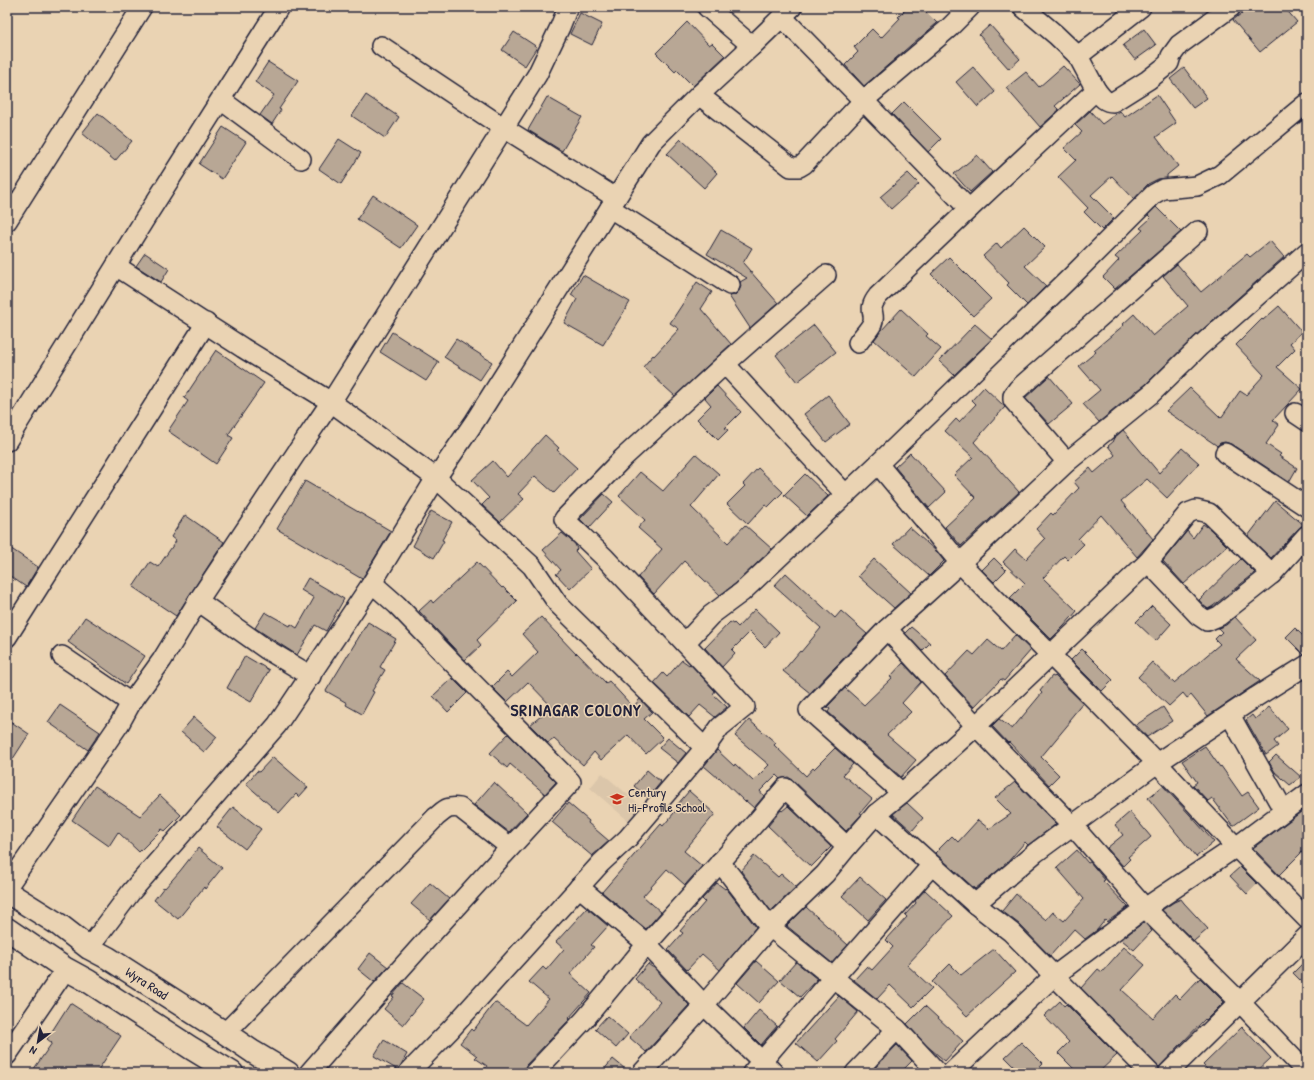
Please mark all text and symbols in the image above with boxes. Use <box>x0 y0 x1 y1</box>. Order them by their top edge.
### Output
district label: SRINAGAR COLONY <box>510 698 642 721</box>
place label: Century Hi-Profile School <box>628 783 707 816</box>
school or university icon: Century Hi-Profile School <box>609 791 625 807</box>
street label: Wyra Road <box>122 962 172 1004</box>
north arrow <box>18 1022 58 1062</box>
text: N <box>27 1043 39 1058</box>

